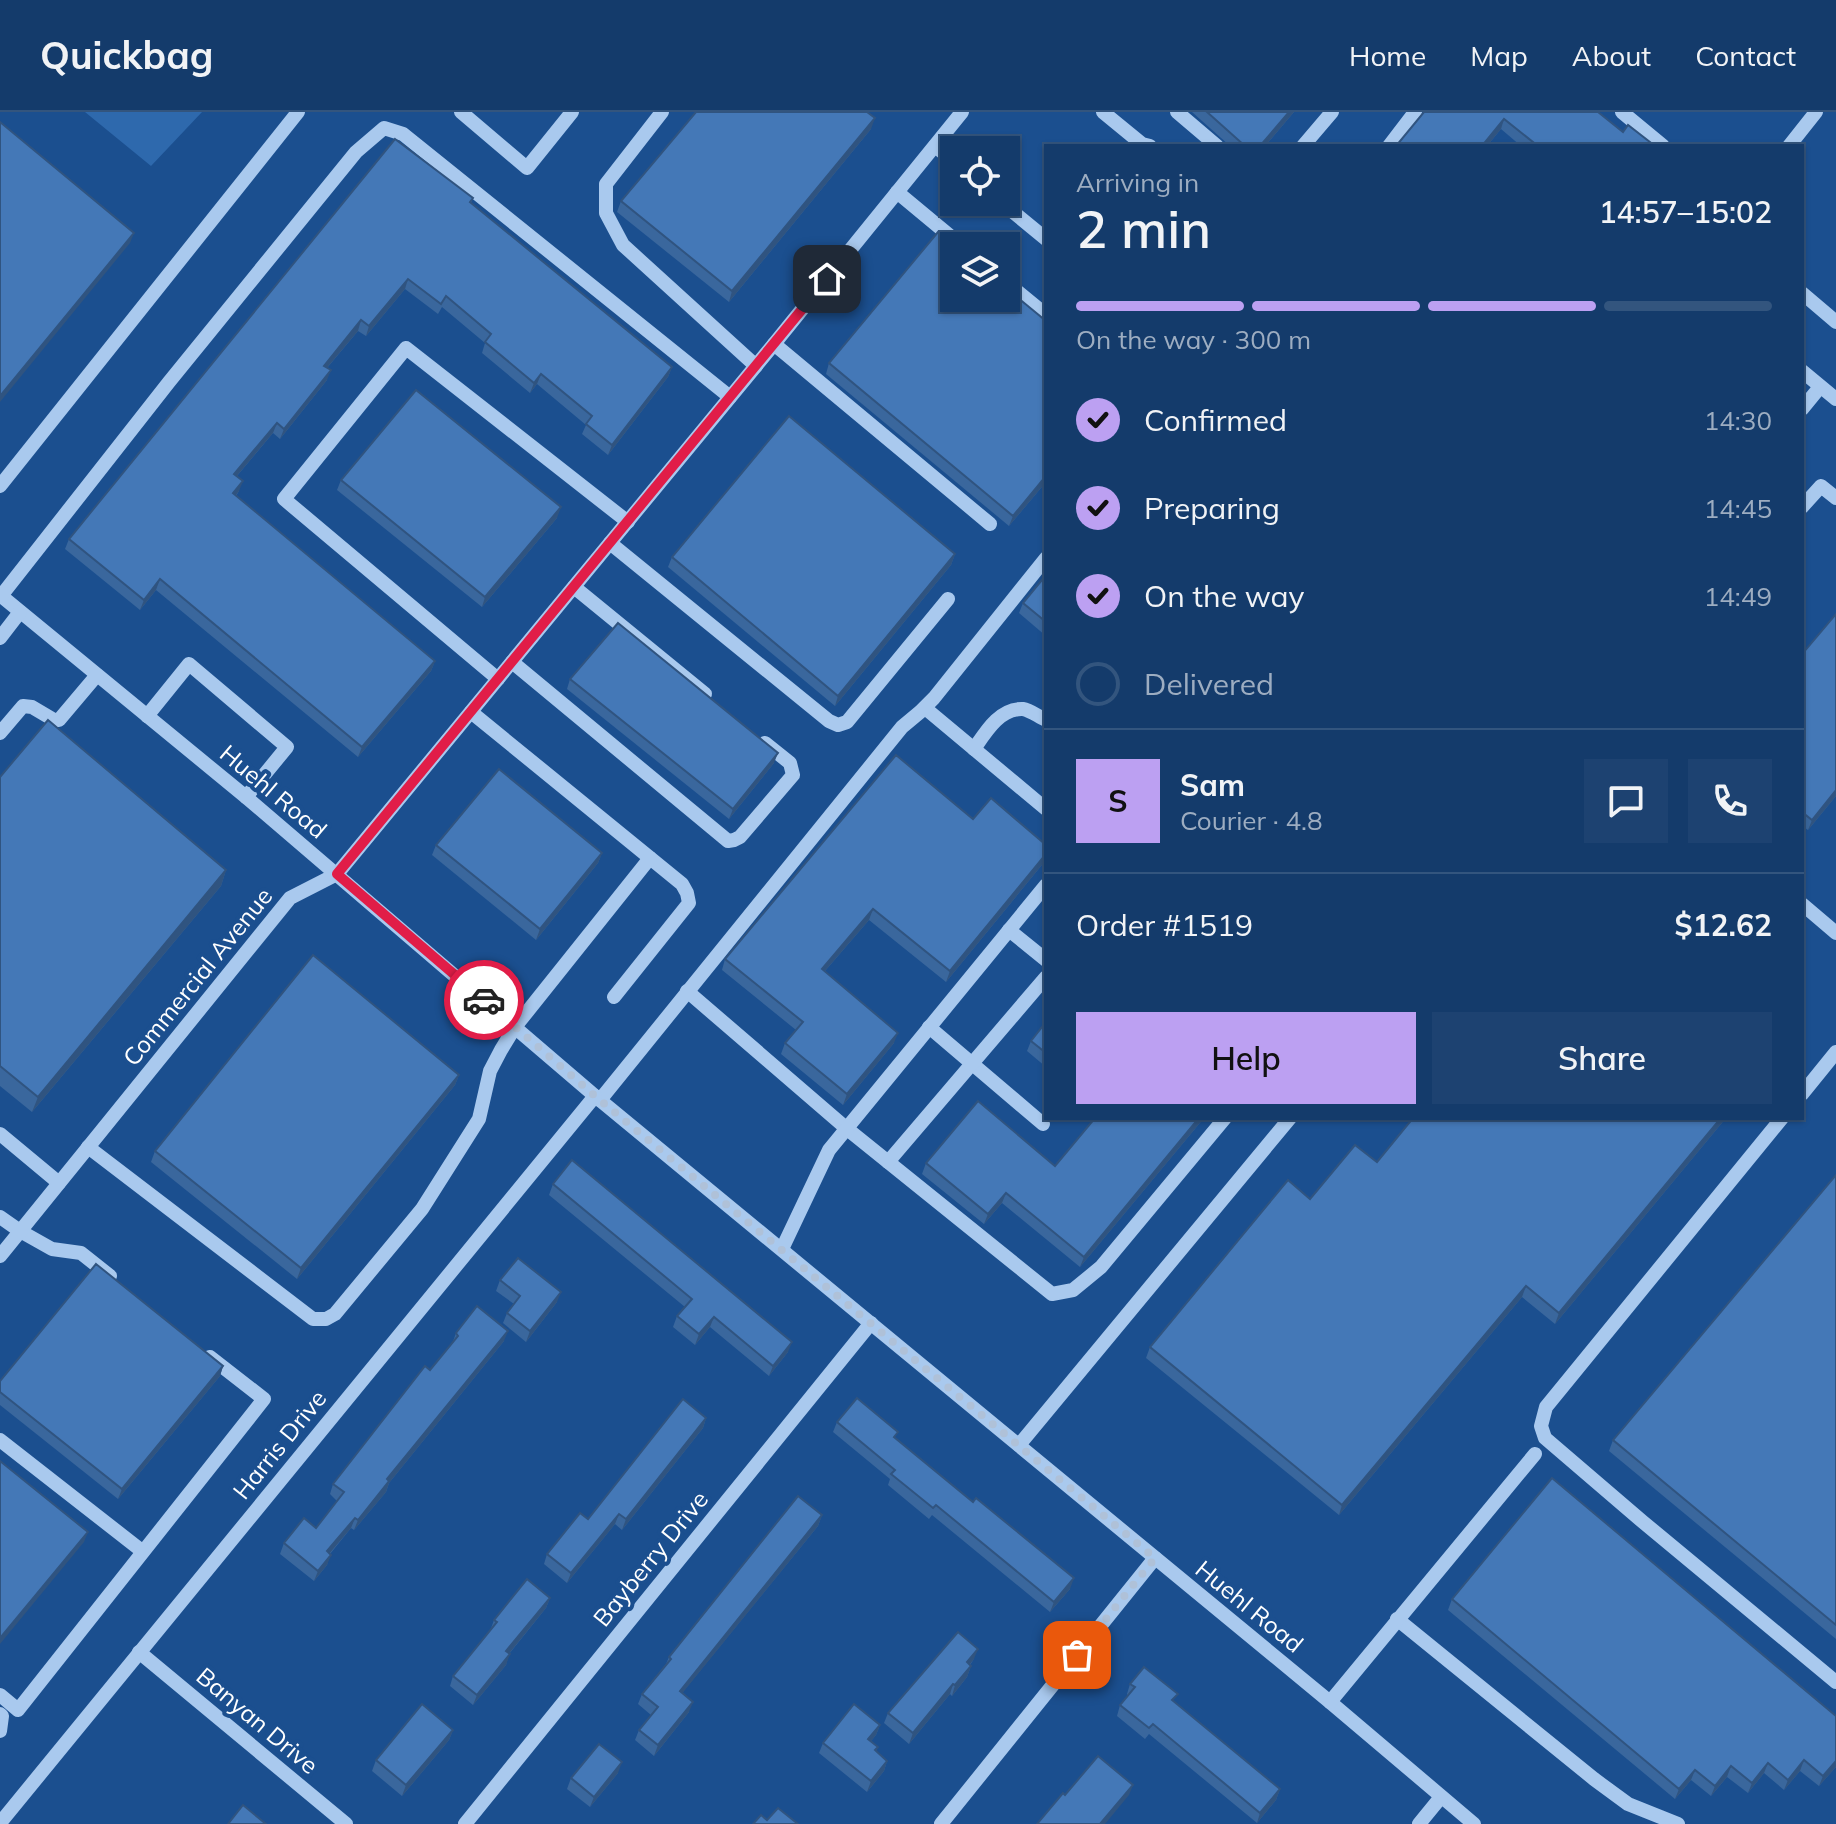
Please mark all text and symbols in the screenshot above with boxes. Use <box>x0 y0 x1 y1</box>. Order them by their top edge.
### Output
text: Quickbag <box>40 31 213 79</box>
text: Home <box>1349 38 1426 73</box>
text: Map <box>1470 38 1528 73</box>
text: About <box>1572 38 1651 73</box>
text: Contact <box>1695 38 1796 73</box>
map controls <box>940 136 1020 312</box>
button: locate <box>940 136 1020 216</box>
text: Arriving in <box>1076 166 1199 199</box>
text: 14:57–15:02 <box>1599 193 1772 231</box>
text: 2 min <box>1076 196 1211 261</box>
button: layers <box>940 232 1020 312</box>
pin <box>793 245 861 313</box>
icon: home <box>805 257 849 301</box>
text: On the way · 300 m <box>1076 323 1311 356</box>
icon: check <box>1076 398 1120 442</box>
text: Confirmed <box>1144 401 1287 439</box>
text: 14:30 <box>1704 404 1772 437</box>
icon: check <box>1076 486 1120 530</box>
text: Preparing <box>1144 489 1280 527</box>
text: 14:45 <box>1704 492 1772 525</box>
icon: check <box>1076 574 1120 618</box>
text: On the way <box>1144 577 1304 615</box>
text: 14:49 <box>1704 580 1772 613</box>
text: Delivered <box>1144 665 1274 703</box>
street label: Huehl Road <box>214 738 333 845</box>
button: chat <box>1584 759 1668 843</box>
button: phone <box>1688 759 1772 843</box>
text: Sam <box>1180 766 1245 804</box>
text: S <box>1108 782 1128 820</box>
text: Courier · 4.8 <box>1180 804 1323 837</box>
street label: Commercial Avenue <box>116 881 278 1072</box>
text: Order #1519 <box>1076 906 1253 944</box>
text: $12.62 <box>1675 906 1772 944</box>
courier <box>444 960 524 1040</box>
icon: car <box>462 978 506 1022</box>
button: Help <box>1076 1012 1416 1104</box>
button: Share <box>1432 1012 1772 1104</box>
street label: Harris Drive <box>226 1384 332 1505</box>
street label: Bayberry Drive <box>586 1484 714 1632</box>
street label: Huehl Road <box>1190 1554 1310 1659</box>
pin <box>1043 1621 1111 1689</box>
icon: bag <box>1055 1633 1099 1677</box>
street label: Banyan Drive <box>191 1661 325 1780</box>

